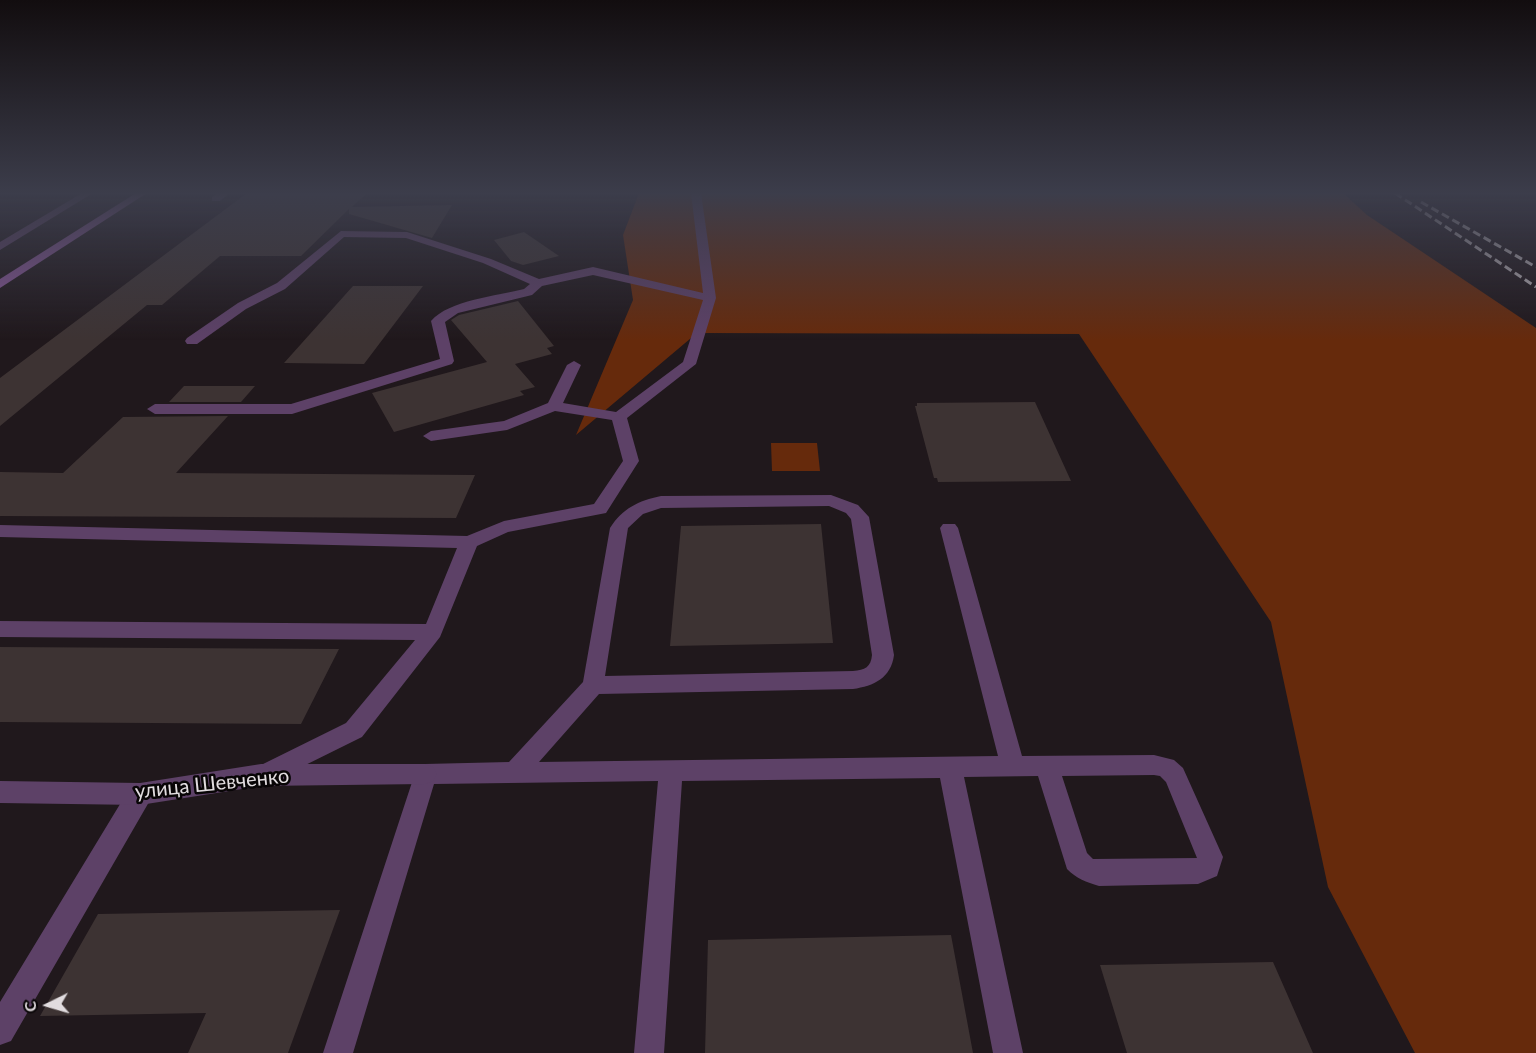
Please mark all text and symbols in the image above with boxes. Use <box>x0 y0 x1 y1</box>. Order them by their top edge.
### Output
street label: улица Шевченко <box>134 764 290 804</box>
north arrow <box>18 975 78 1035</box>
text: С <box>20 1001 39 1013</box>

